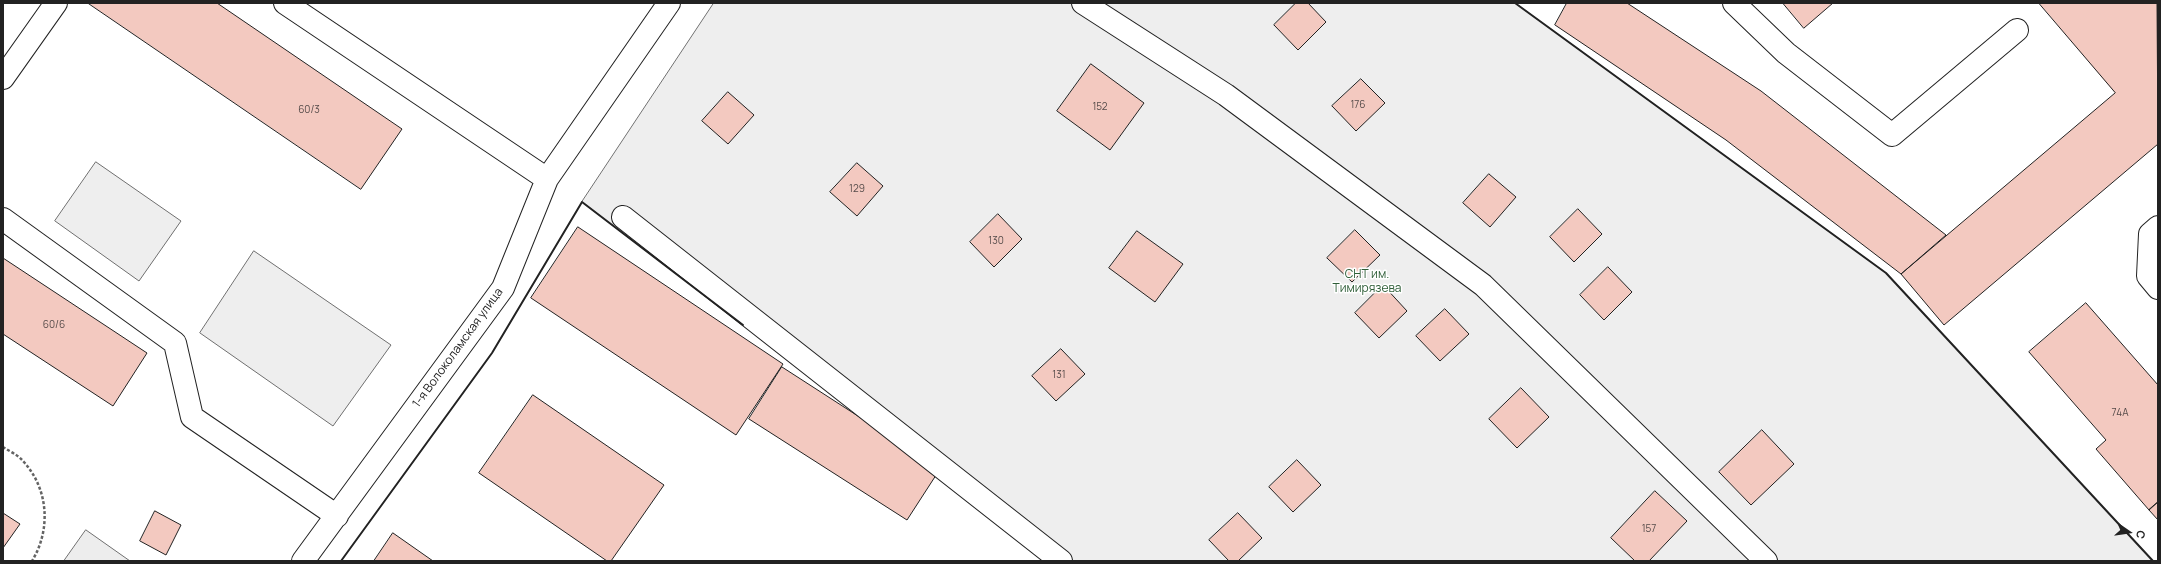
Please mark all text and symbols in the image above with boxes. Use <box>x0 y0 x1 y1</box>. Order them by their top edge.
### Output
house number: 176 <box>1350 99 1366 111</box>
house number: 152 <box>1092 101 1108 113</box>
house number: 60/3 <box>298 104 320 116</box>
house number: 129 <box>849 183 865 195</box>
house number: 130 <box>988 235 1004 247</box>
park label: СНТ им. Тимирязева <box>1332 268 1402 296</box>
street label: 1-я Волоколамская улица <box>410 285 506 411</box>
house number: 60/6 <box>43 319 65 331</box>
house number: 131 <box>1052 369 1066 381</box>
house number: 74А <box>2112 407 2128 419</box>
north arrow <box>2109 512 2149 552</box>
house number: 157 <box>1642 523 1656 535</box>
text: С <box>2133 529 2149 540</box>

